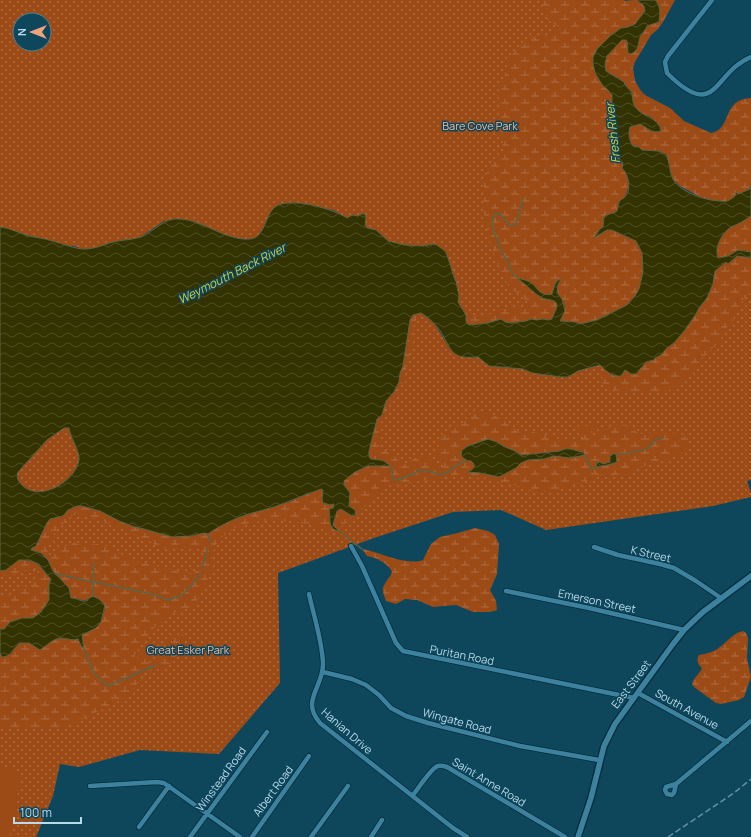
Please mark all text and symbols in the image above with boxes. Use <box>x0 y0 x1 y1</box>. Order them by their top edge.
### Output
north arrow <box>12 12 52 52</box>
text: N <box>14 28 29 36</box>
water label: Fresh River <box>601 100 624 164</box>
park label: Bare Cove Park <box>442 118 518 133</box>
water label: Weymouth Back River <box>175 238 290 308</box>
street label: K Street <box>630 542 673 565</box>
street label: Emerson Street <box>557 585 637 616</box>
street label: Puritan Road <box>429 641 495 668</box>
park label: Great Esker Park <box>147 642 230 657</box>
street label: East Street <box>607 656 654 711</box>
street label: South Avenue <box>653 685 722 733</box>
street label: Hanian Drive <box>319 704 377 757</box>
street label: Wingate Road <box>421 704 493 737</box>
street label: Winstead Road <box>192 743 249 814</box>
street label: Saint Anne Road <box>450 754 529 809</box>
street label: Albert Road <box>249 762 296 819</box>
scale bar <box>14 799 81 825</box>
text: 100 m <box>20 804 52 821</box>

